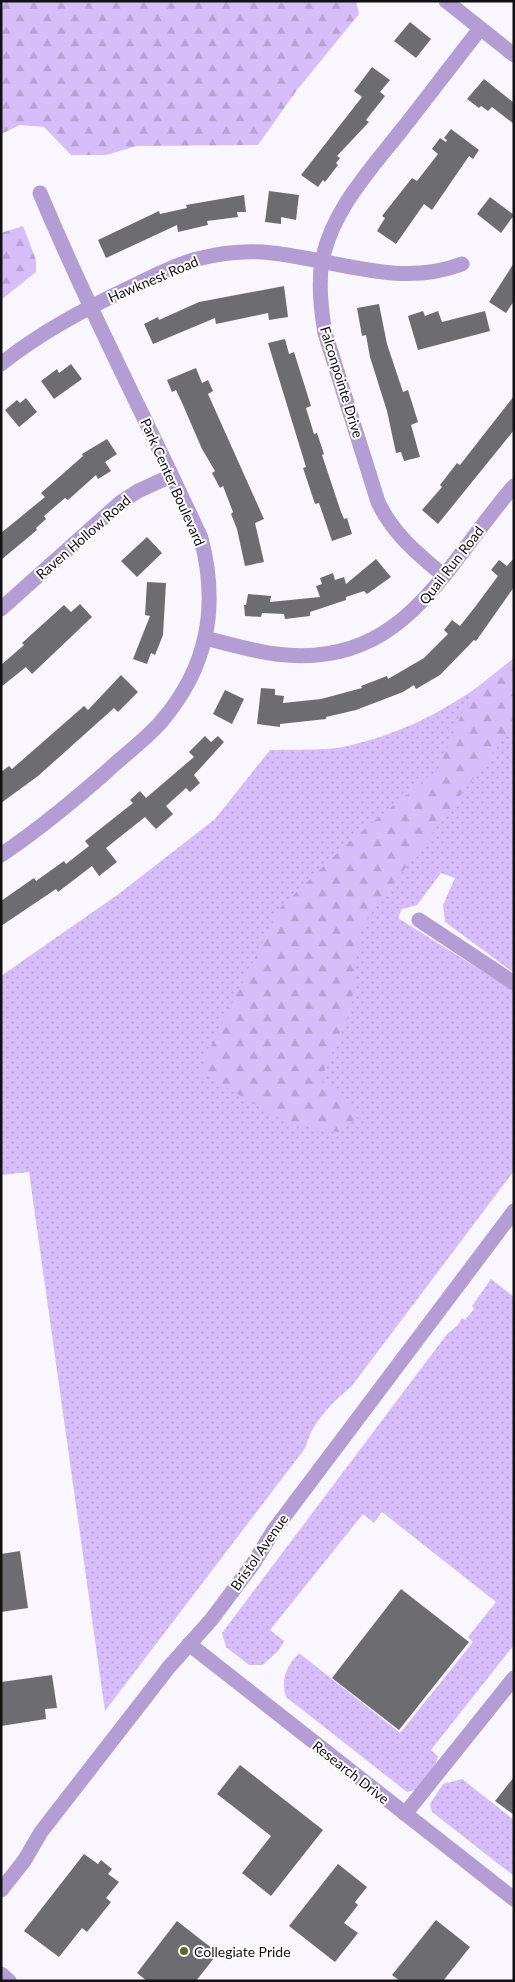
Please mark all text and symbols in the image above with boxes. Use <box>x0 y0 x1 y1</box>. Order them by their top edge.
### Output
street label: Hawknest Road <box>105 252 201 306</box>
street label: Falconpointe Drive <box>317 324 367 440</box>
street label: Park Center Boulevard <box>137 416 209 548</box>
street label: Raven Hollow Road <box>32 491 134 583</box>
street label: Quail Run Road <box>415 522 487 608</box>
street label: Bristol Avenue <box>226 1511 292 1593</box>
street label: Research Drive <box>309 1737 393 1807</box>
place label: Collegiate Pride <box>194 1943 291 1960</box>
marker: Collegiate Pride <box>178 1945 190 1957</box>

